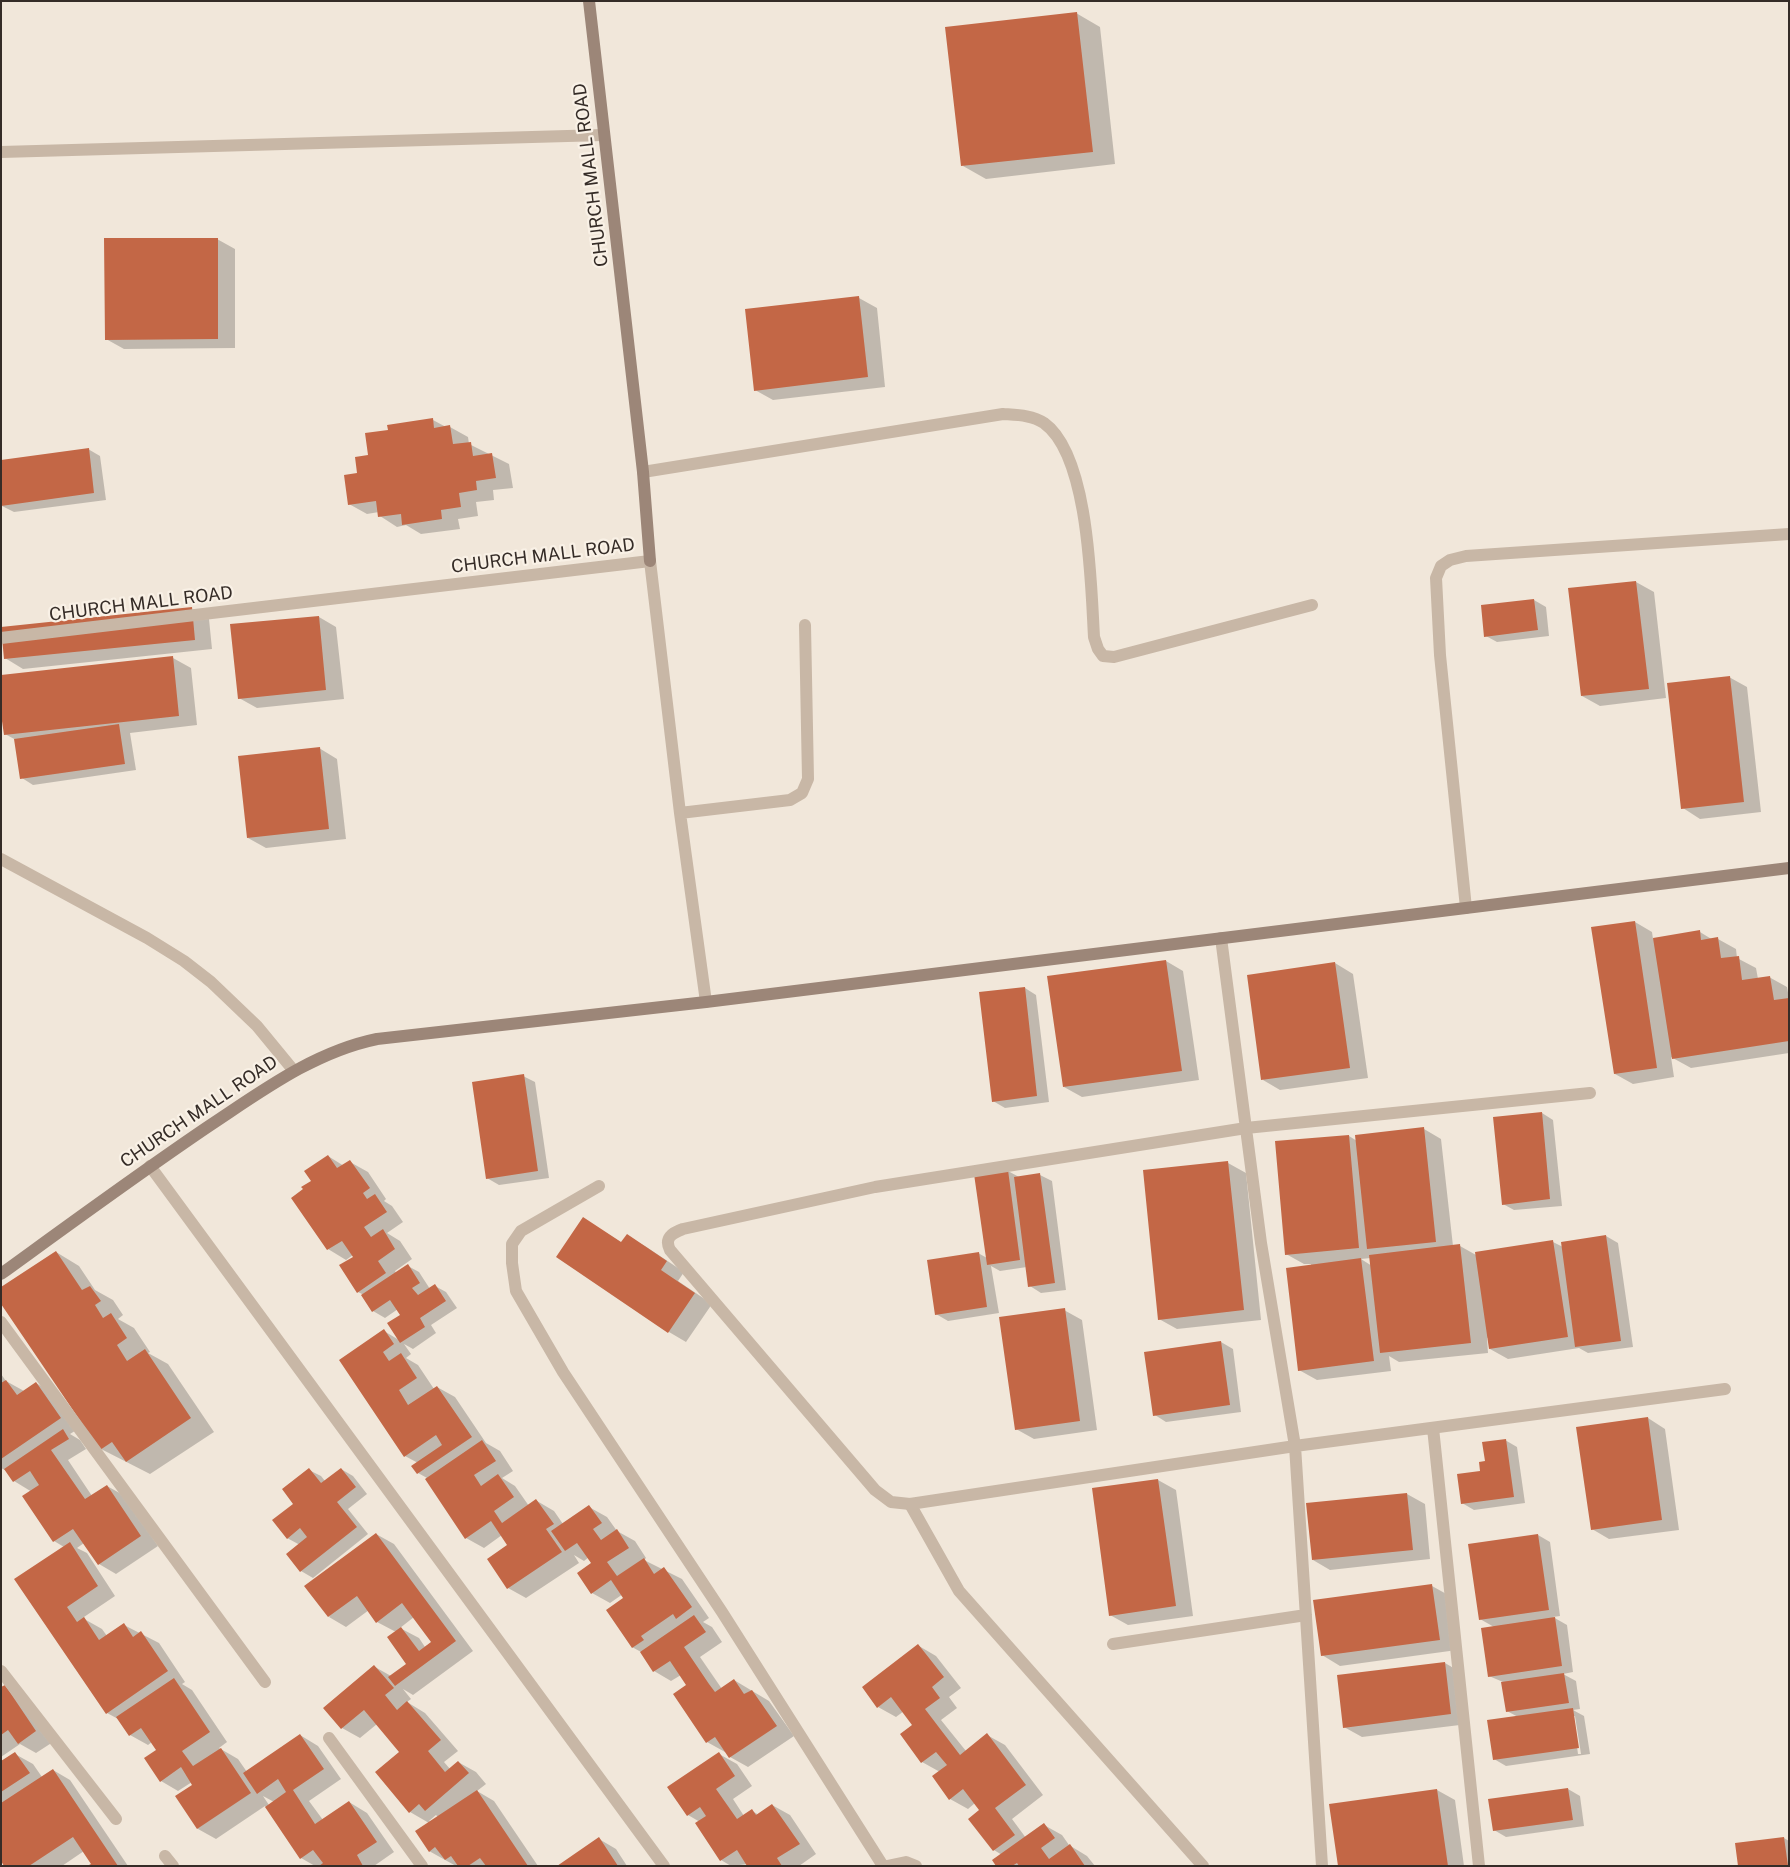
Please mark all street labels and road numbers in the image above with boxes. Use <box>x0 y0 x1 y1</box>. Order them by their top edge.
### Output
street label: CHURCH MALL ROAD <box>569 82 613 268</box>
street label: CHURCH MALL ROAD <box>450 534 636 578</box>
street label: CHURCH MALL ROAD <box>48 582 234 626</box>
street label: CHURCH MALL ROAD <box>116 1051 282 1173</box>

